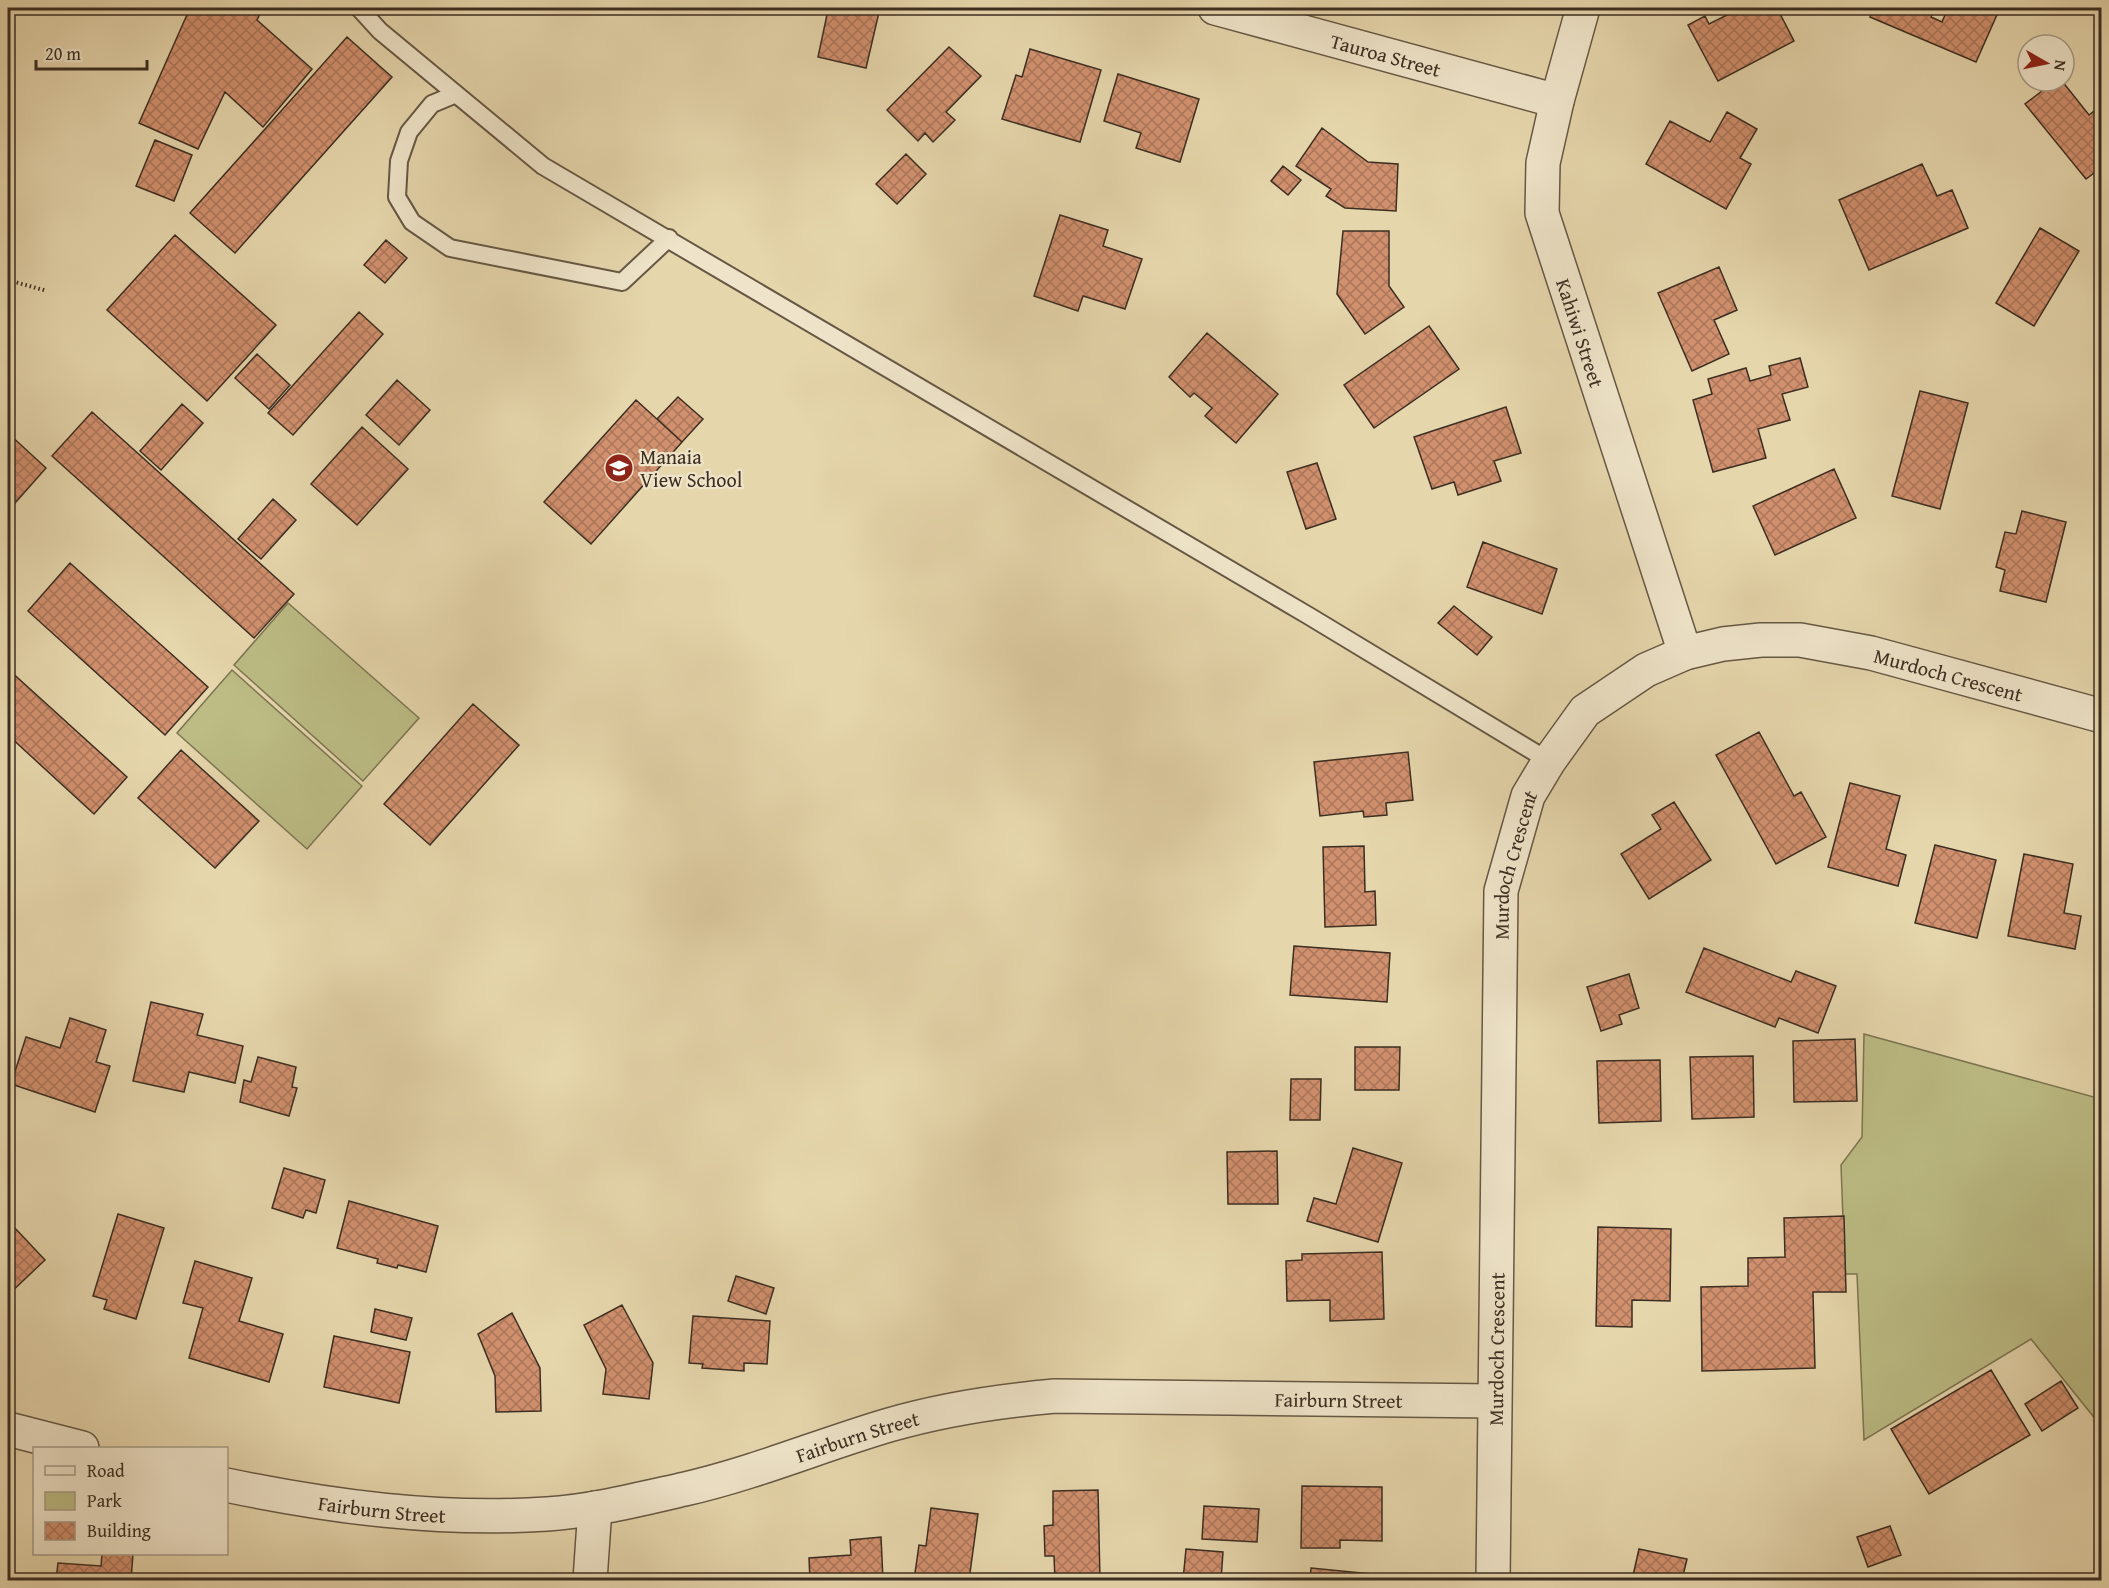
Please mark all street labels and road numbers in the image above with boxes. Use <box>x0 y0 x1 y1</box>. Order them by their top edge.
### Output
street label: Tauroa Street <box>1327 26 1444 83</box>
street label: Kahiwi Street <box>1550 274 1612 391</box>
street label: Murdoch Crescent <box>1871 640 2026 708</box>
street label: Murdoch Crescent <box>1486 784 1543 940</box>
street label: Murdoch Crescent <box>1480 1272 1511 1426</box>
street label: Fairburn Street <box>1274 1384 1403 1414</box>
street label: Fairburn Street <box>792 1403 922 1469</box>
street label: Fairburn Street <box>316 1487 446 1529</box>

